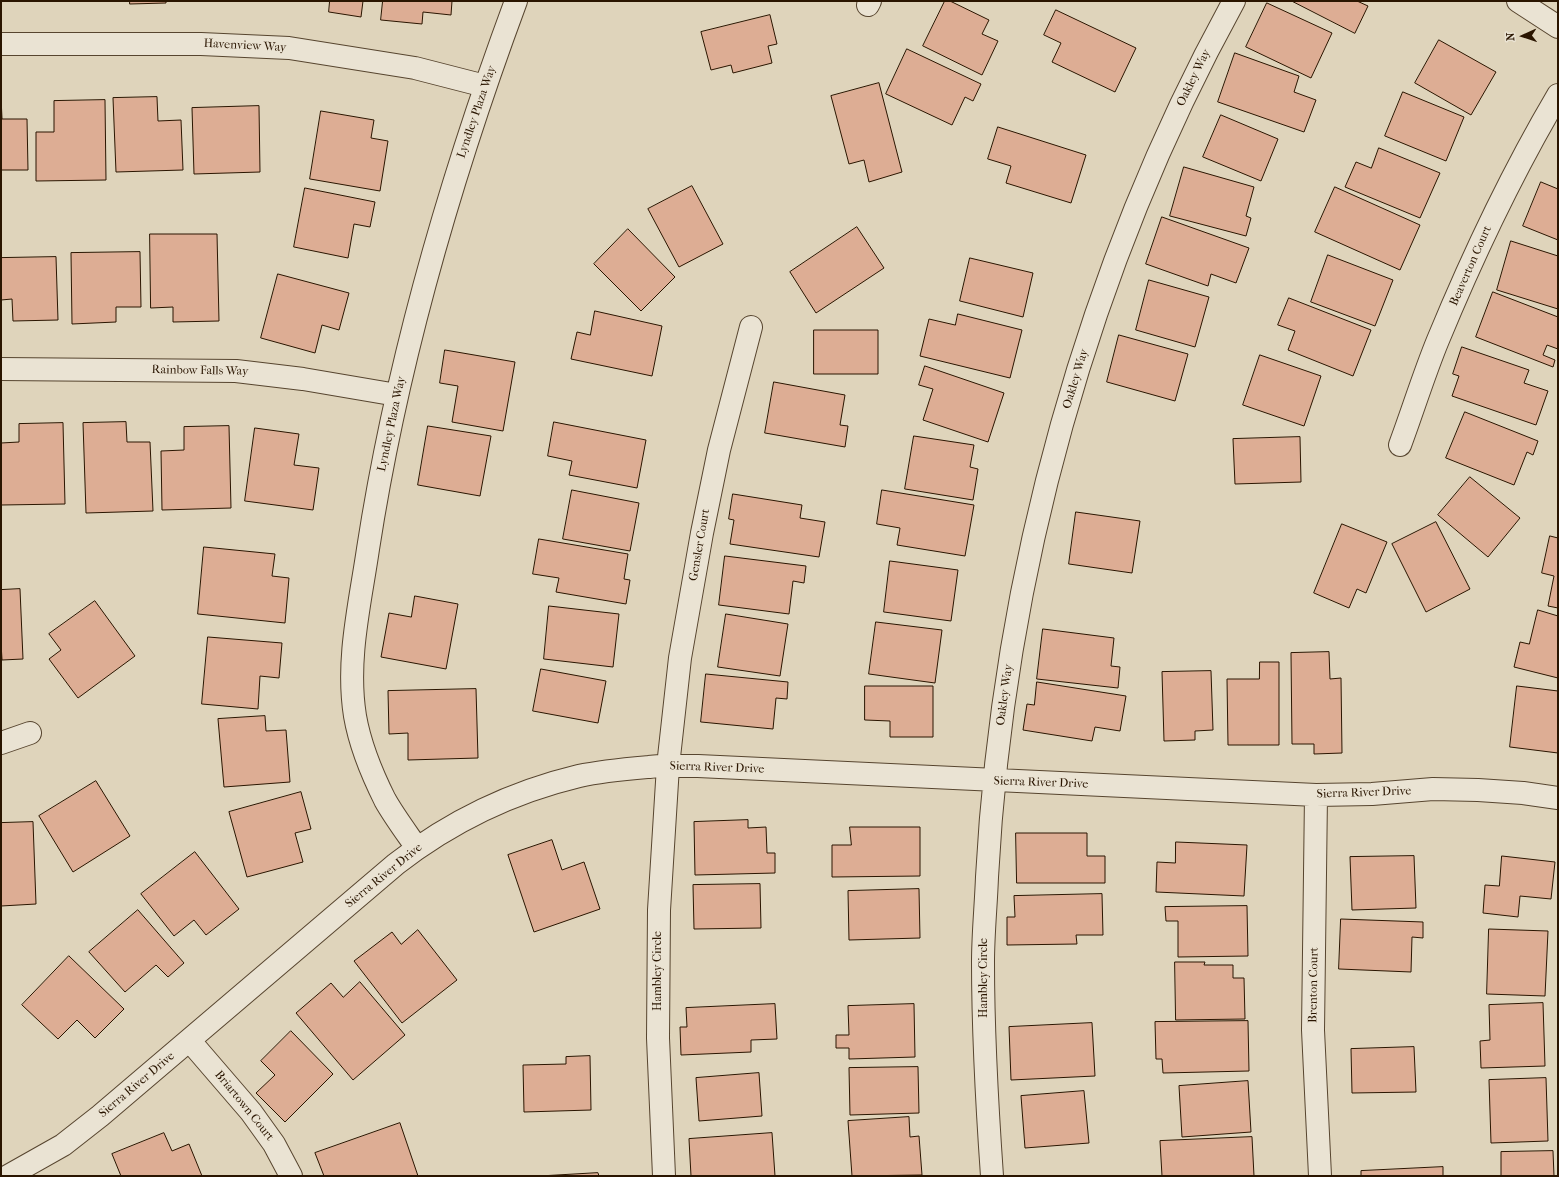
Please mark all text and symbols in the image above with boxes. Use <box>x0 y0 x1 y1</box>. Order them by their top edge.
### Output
north arrow <box>1503 16 1543 56</box>
text: N <box>1504 32 1517 41</box>
street label: Havenview Way <box>203 37 287 55</box>
street label: Oakley Way <box>1174 47 1214 109</box>
street label: Lyndley Plaza Way <box>454 64 500 160</box>
street label: Beaverton Court <box>1447 224 1495 308</box>
street label: Oakley Way <box>1060 347 1092 411</box>
street label: Rainbow Falls Way <box>151 363 249 379</box>
street label: Lyndley Plaza Way <box>375 375 409 473</box>
street label: Gensler Court <box>687 508 713 582</box>
street label: Oakley Way <box>994 663 1016 727</box>
street label: Sierra River Drive <box>669 759 765 777</box>
street label: Sierra River Drive <box>993 774 1089 792</box>
street label: Sierra River Drive <box>1316 784 1412 802</box>
street label: Sierra River Drive <box>343 841 425 911</box>
street label: Hambley Circle <box>651 931 665 1011</box>
street label: Hambley Circle <box>977 938 991 1018</box>
street label: Brenton Court <box>1306 947 1322 1023</box>
street label: Sierra River Drive <box>96 1049 178 1121</box>
street label: Briartown Court <box>211 1068 277 1144</box>

